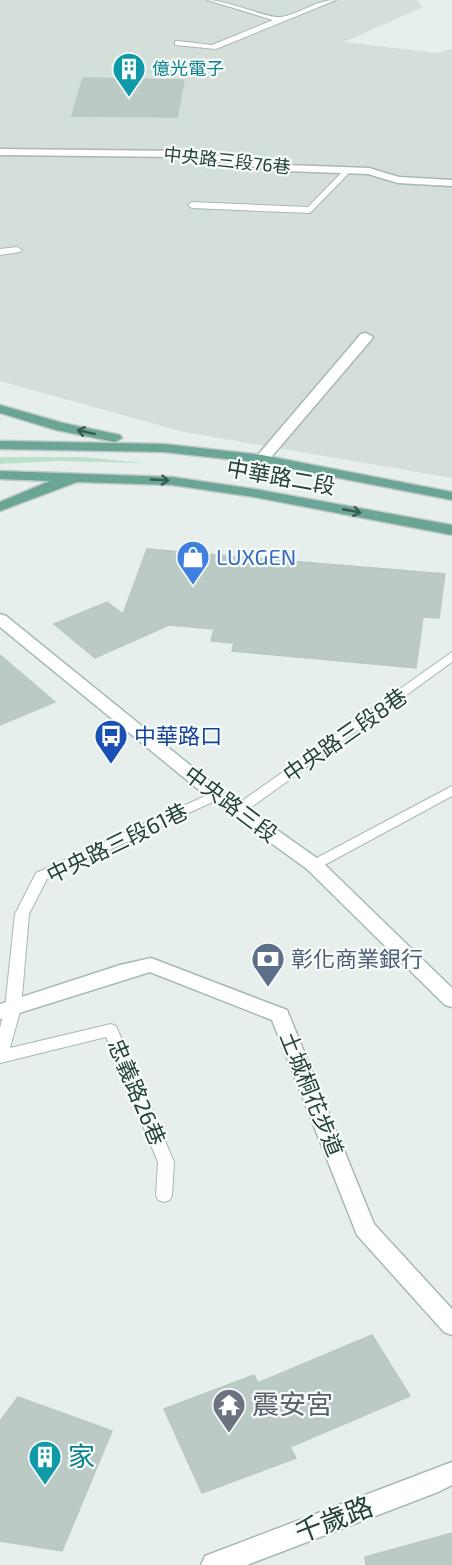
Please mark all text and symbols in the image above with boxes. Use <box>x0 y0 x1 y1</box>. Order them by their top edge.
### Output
building icon: 億光電子 <box>111 51 147 98</box>
place label: 億光電子 <box>152 57 224 79</box>
street label: 中央路三段76巷 <box>163 142 292 178</box>
one-way arrow <box>77 426 96 437</box>
street label: 中華路二段 <box>225 454 338 498</box>
one-way arrow <box>150 475 170 486</box>
one-way arrow <box>342 506 362 517</box>
shop icon: LUXGEN <box>175 539 211 586</box>
place label: LUXGEN <box>216 543 296 569</box>
street label: 中央路三段8巷 <box>277 682 411 787</box>
bus stop icon: 中華路口 <box>93 718 129 765</box>
place label: 中華路口 <box>134 722 222 748</box>
street label: 中央路三段 <box>180 760 283 847</box>
street label: 中央路三段61巷 <box>42 797 191 887</box>
bank icon: 彰化商業銀行 <box>250 941 286 988</box>
place label: 彰化商業銀行 <box>291 945 423 971</box>
street label: 土城桐花步道 <box>276 1028 350 1160</box>
street label: 忠義路26巷 <box>104 1035 172 1149</box>
temple icon: 震安宮 <box>211 1387 247 1434</box>
place label: 震安宮 <box>252 1387 333 1419</box>
building icon: 家 <box>27 1439 63 1486</box>
place label: 家 <box>68 1439 95 1471</box>
street label: 千歲路 <box>290 1489 377 1548</box>

